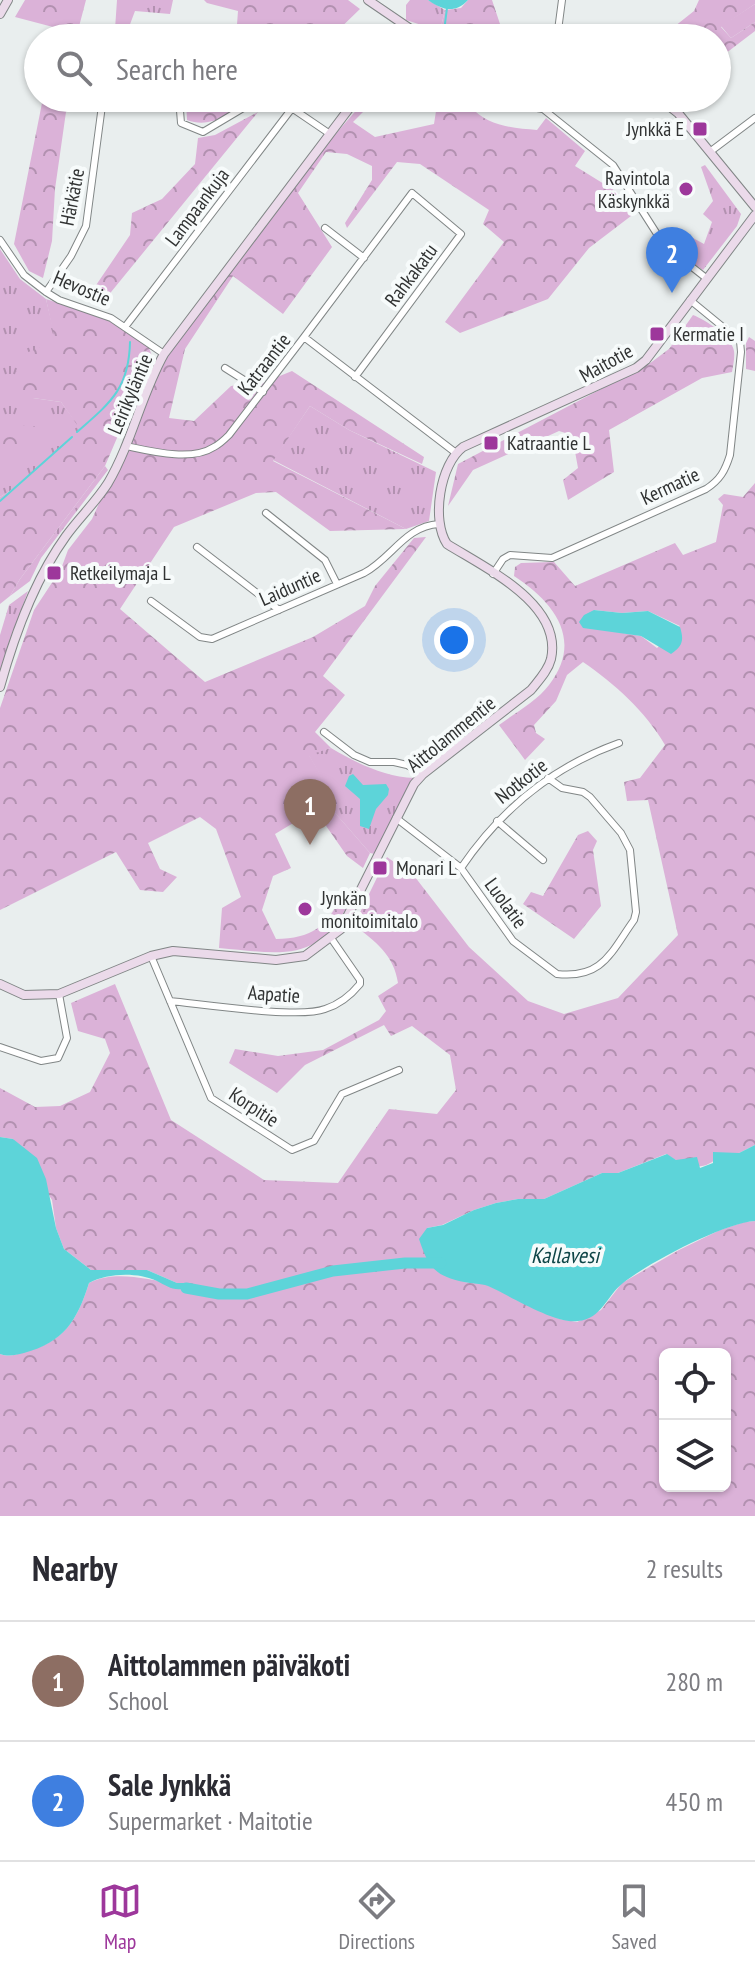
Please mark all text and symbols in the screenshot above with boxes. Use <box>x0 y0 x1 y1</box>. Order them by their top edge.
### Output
search box <box>24 24 731 112</box>
icon: search <box>52 46 96 90</box>
text: Search here <box>116 49 238 88</box>
place label: Jynkkä E <box>626 116 684 142</box>
marker: Jynkkä E <box>691 120 709 138</box>
street label: Lampaankuja <box>159 163 235 251</box>
place label: Ravintola Käskynkkä <box>598 165 670 214</box>
street label: Härkätie <box>54 166 90 228</box>
marker: Ravintola Käskynkkä <box>677 180 695 198</box>
pin: 2 <box>646 227 698 293</box>
street label: Rahkakatu <box>379 238 443 312</box>
street label: Hevostie <box>49 264 115 312</box>
place label: Kermatie I <box>673 321 744 347</box>
marker: Kermatie I <box>648 325 666 343</box>
street label: Katraantie <box>232 328 296 400</box>
street label: Maitotie <box>575 338 637 388</box>
street label: Leirikyläntie <box>101 350 159 438</box>
place label: Katraantie L <box>507 430 592 456</box>
marker: Katraantie L <box>482 434 500 452</box>
street label: Kermatie <box>636 461 704 511</box>
place label: Retkeilymaja L <box>70 560 171 586</box>
street label: Laiduntie <box>255 562 325 612</box>
marker: Retkeilymaja L <box>45 564 63 582</box>
your location <box>434 620 474 660</box>
street label: Aittolammentie <box>401 690 501 778</box>
street label: Notkotie <box>490 753 552 809</box>
pin: 1 <box>284 779 336 845</box>
place label: Monari L <box>396 855 457 881</box>
marker: Monari L <box>371 859 389 877</box>
street label: Luolatie <box>479 873 533 933</box>
place label: Jynkän monitoimitalo <box>320 885 418 934</box>
marker: Jynkän monitoimitalo <box>296 900 314 918</box>
street label: Aapatie <box>247 979 301 1009</box>
street label: Korpitie <box>224 1081 284 1133</box>
water label: Kallavesi <box>531 1241 602 1269</box>
map controls <box>659 1348 731 1492</box>
button: locate <box>659 1348 731 1420</box>
button: layers <box>659 1420 731 1492</box>
text: Nearby <box>32 1546 117 1590</box>
text: 2 results <box>646 1552 723 1585</box>
text: Aittolammen päiväkoti <box>108 1645 350 1684</box>
text: 1 <box>52 1665 64 1698</box>
text: 280 m <box>665 1665 723 1698</box>
text: School <box>108 1684 168 1717</box>
text: Sale Jynkkä <box>108 1765 231 1804</box>
text: 2 <box>52 1785 64 1818</box>
text: 450 m <box>665 1785 723 1818</box>
text: Supermarket · Maitotie <box>108 1804 313 1837</box>
tab: Map <box>98 1879 142 1955</box>
tab: Directions <box>339 1879 415 1955</box>
tab: Saved <box>611 1879 657 1955</box>

